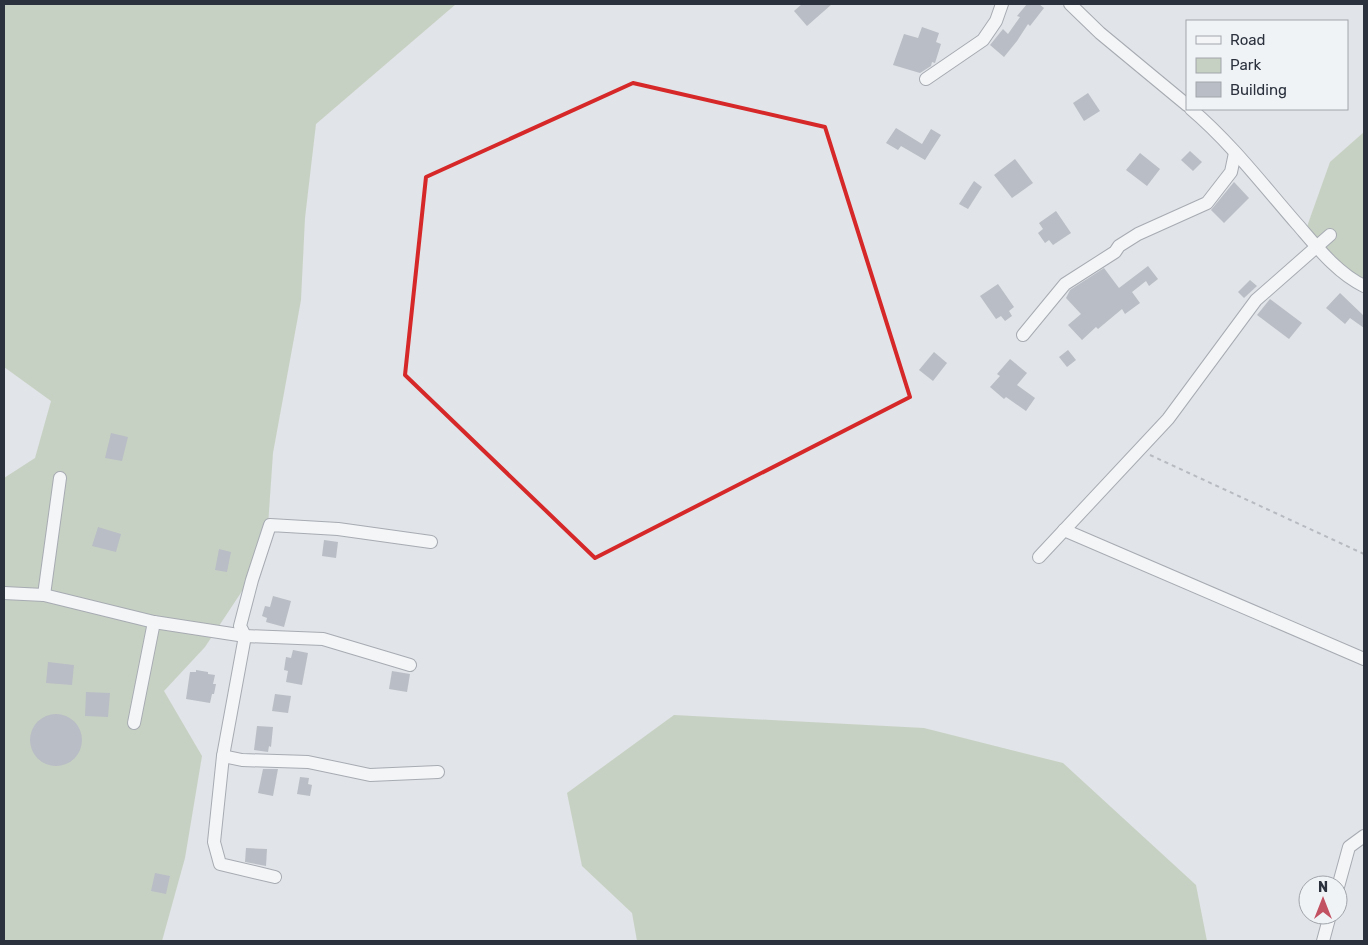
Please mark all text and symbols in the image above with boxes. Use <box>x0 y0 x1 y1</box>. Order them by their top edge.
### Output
legend <box>1186 20 1348 110</box>
text: Road <box>1230 31 1266 49</box>
text: Park <box>1230 56 1261 74</box>
text: Building <box>1230 81 1287 99</box>
north arrow <box>1298 875 1348 925</box>
text: N <box>1318 879 1328 896</box>

